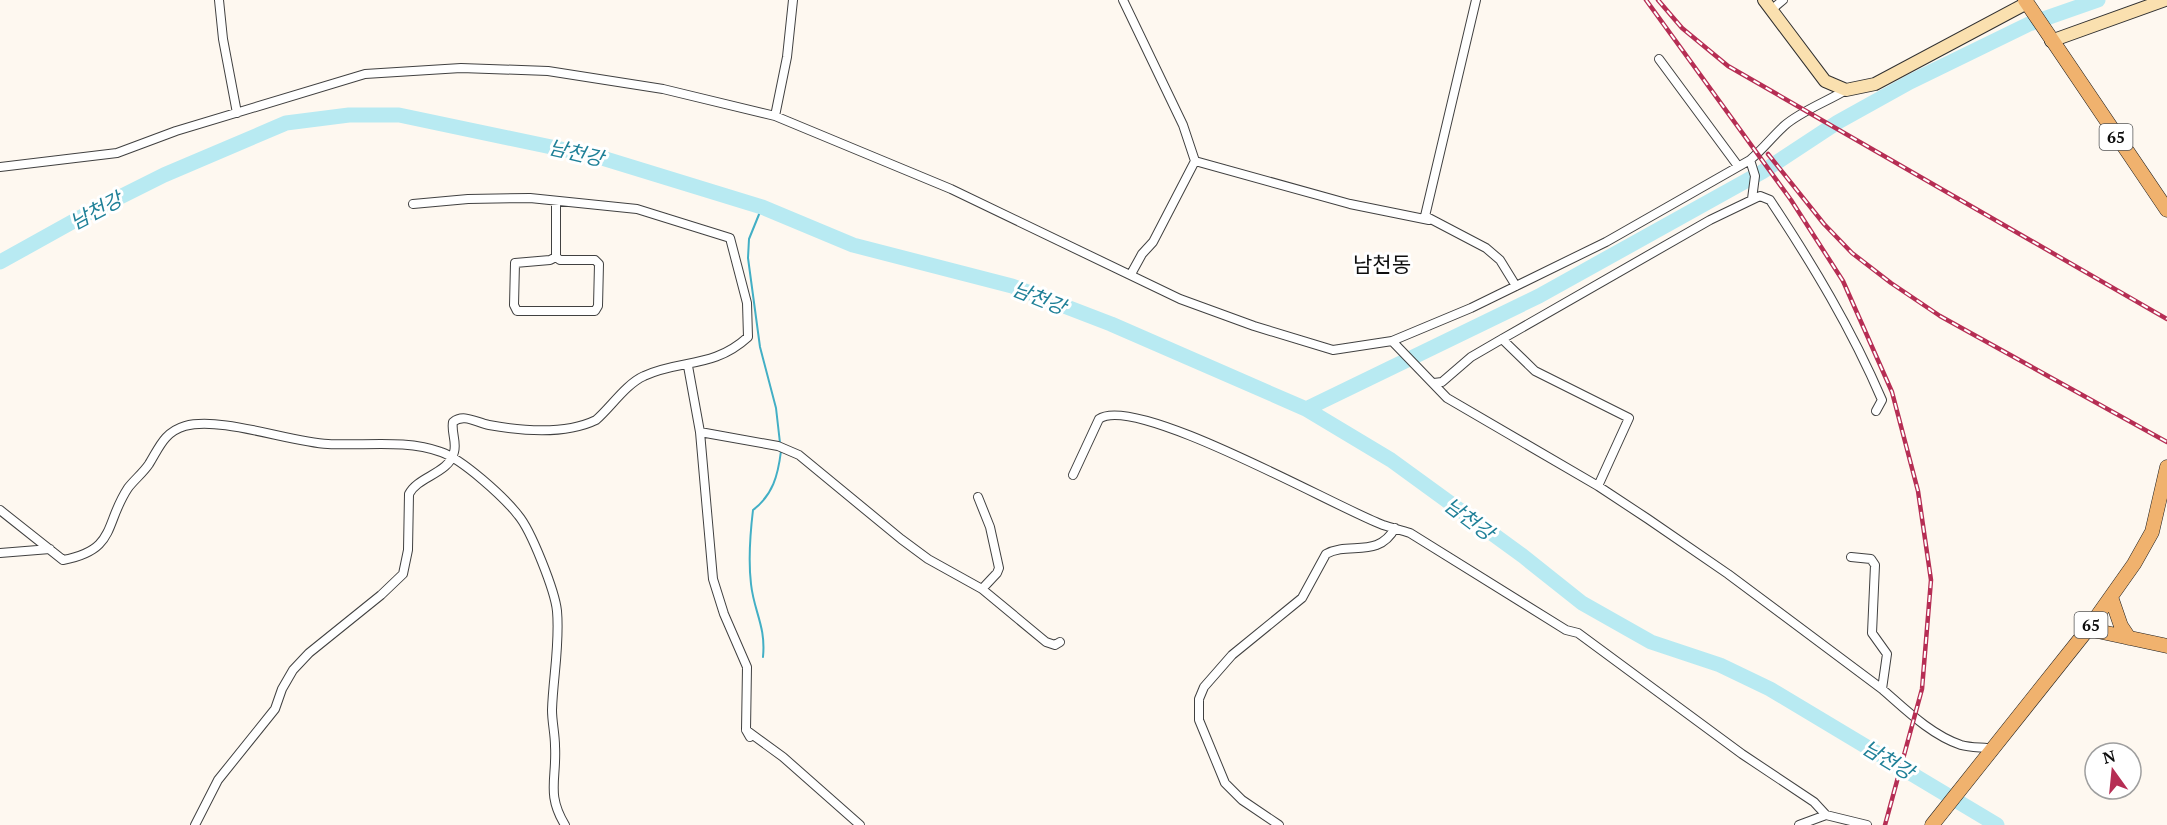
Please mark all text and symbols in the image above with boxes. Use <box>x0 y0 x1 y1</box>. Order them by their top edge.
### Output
road number: 65 <box>2100 124 2132 150</box>
water label: 남천강 <box>546 133 609 172</box>
water label: 남천강 <box>65 184 129 235</box>
district label: 남천동 <box>1353 250 1411 278</box>
water label: 남천강 <box>1009 275 1072 321</box>
water label: 남천강 <box>1439 491 1502 548</box>
road number: 65 <box>2074 612 2108 638</box>
water label: 남천강 <box>1858 734 1921 787</box>
north arrow <box>2083 741 2143 801</box>
text: N <box>2100 744 2118 769</box>

